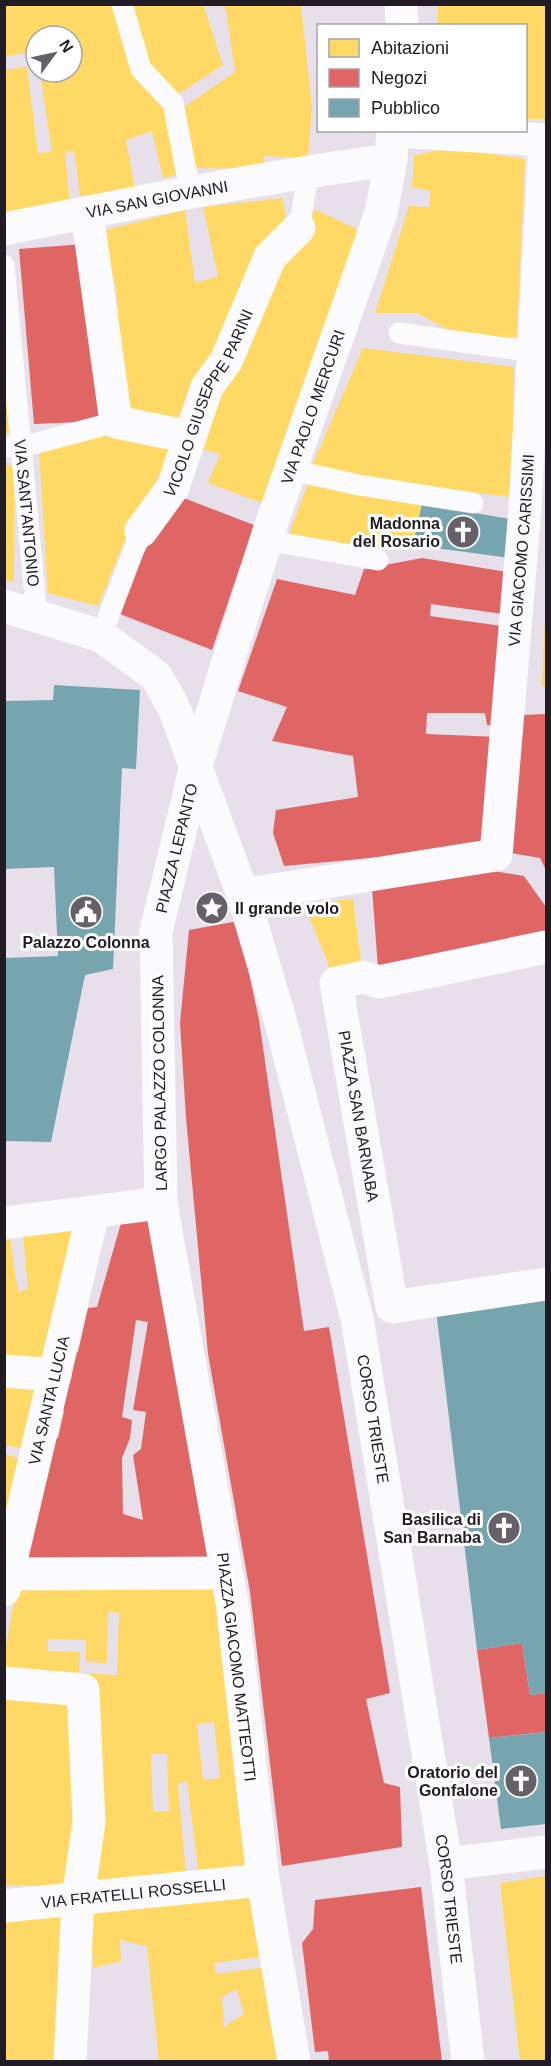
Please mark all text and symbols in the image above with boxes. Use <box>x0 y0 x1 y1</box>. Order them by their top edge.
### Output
north arrow <box>24 24 84 84</box>
legend <box>317 24 527 132</box>
text: N <box>56 37 76 56</box>
text: Abitazioni <box>371 38 449 58</box>
text: Negozi <box>371 68 427 88</box>
text: Pubblico <box>371 98 440 118</box>
street label: VIA SAN GIOVANNI <box>85 178 229 221</box>
street label: VICOLO GIUSEPPE PARINI <box>161 307 256 500</box>
street label: VIA PAOLO MERCURI <box>278 328 348 487</box>
street label: VIA SANT'ANTONIO <box>11 439 42 587</box>
street label: VIA GIACOMO CARISSIMI <box>506 453 537 647</box>
church icon: Madonna del Rosario <box>445 514 481 550</box>
place label: Madonna del Rosario <box>353 515 440 550</box>
street label: PIAZZA LEPANTO <box>153 782 201 915</box>
place icon: Il grande volo <box>194 890 230 926</box>
public building icon: Palazzo Colonna <box>68 894 104 930</box>
place label: Il grande volo <box>235 900 339 917</box>
place label: Palazzo Colonna <box>22 934 150 951</box>
street label: LARGO PALAZZO COLONNA <box>149 975 170 1191</box>
street label: PIAZZA SAN BARNABA <box>335 1029 382 1203</box>
street label: VIA SANTA LUCIA <box>26 1334 73 1467</box>
street label: CORSO TRIESTE <box>354 1353 392 1485</box>
church icon: Basilica di San Barnaba <box>486 1510 522 1546</box>
place label: Basilica di San Barnaba <box>383 1511 481 1546</box>
street label: PIAZZA GIACOMO MATTEOTTI <box>214 1551 259 1783</box>
church icon: Oratorio del Gonfalone <box>503 1763 539 1799</box>
place label: Oratorio del Gonfalone <box>407 1764 498 1799</box>
street label: CORSO TRIESTE <box>432 1833 465 1965</box>
street label: VIA FRATELLI ROSSELLI <box>40 1876 227 1911</box>

